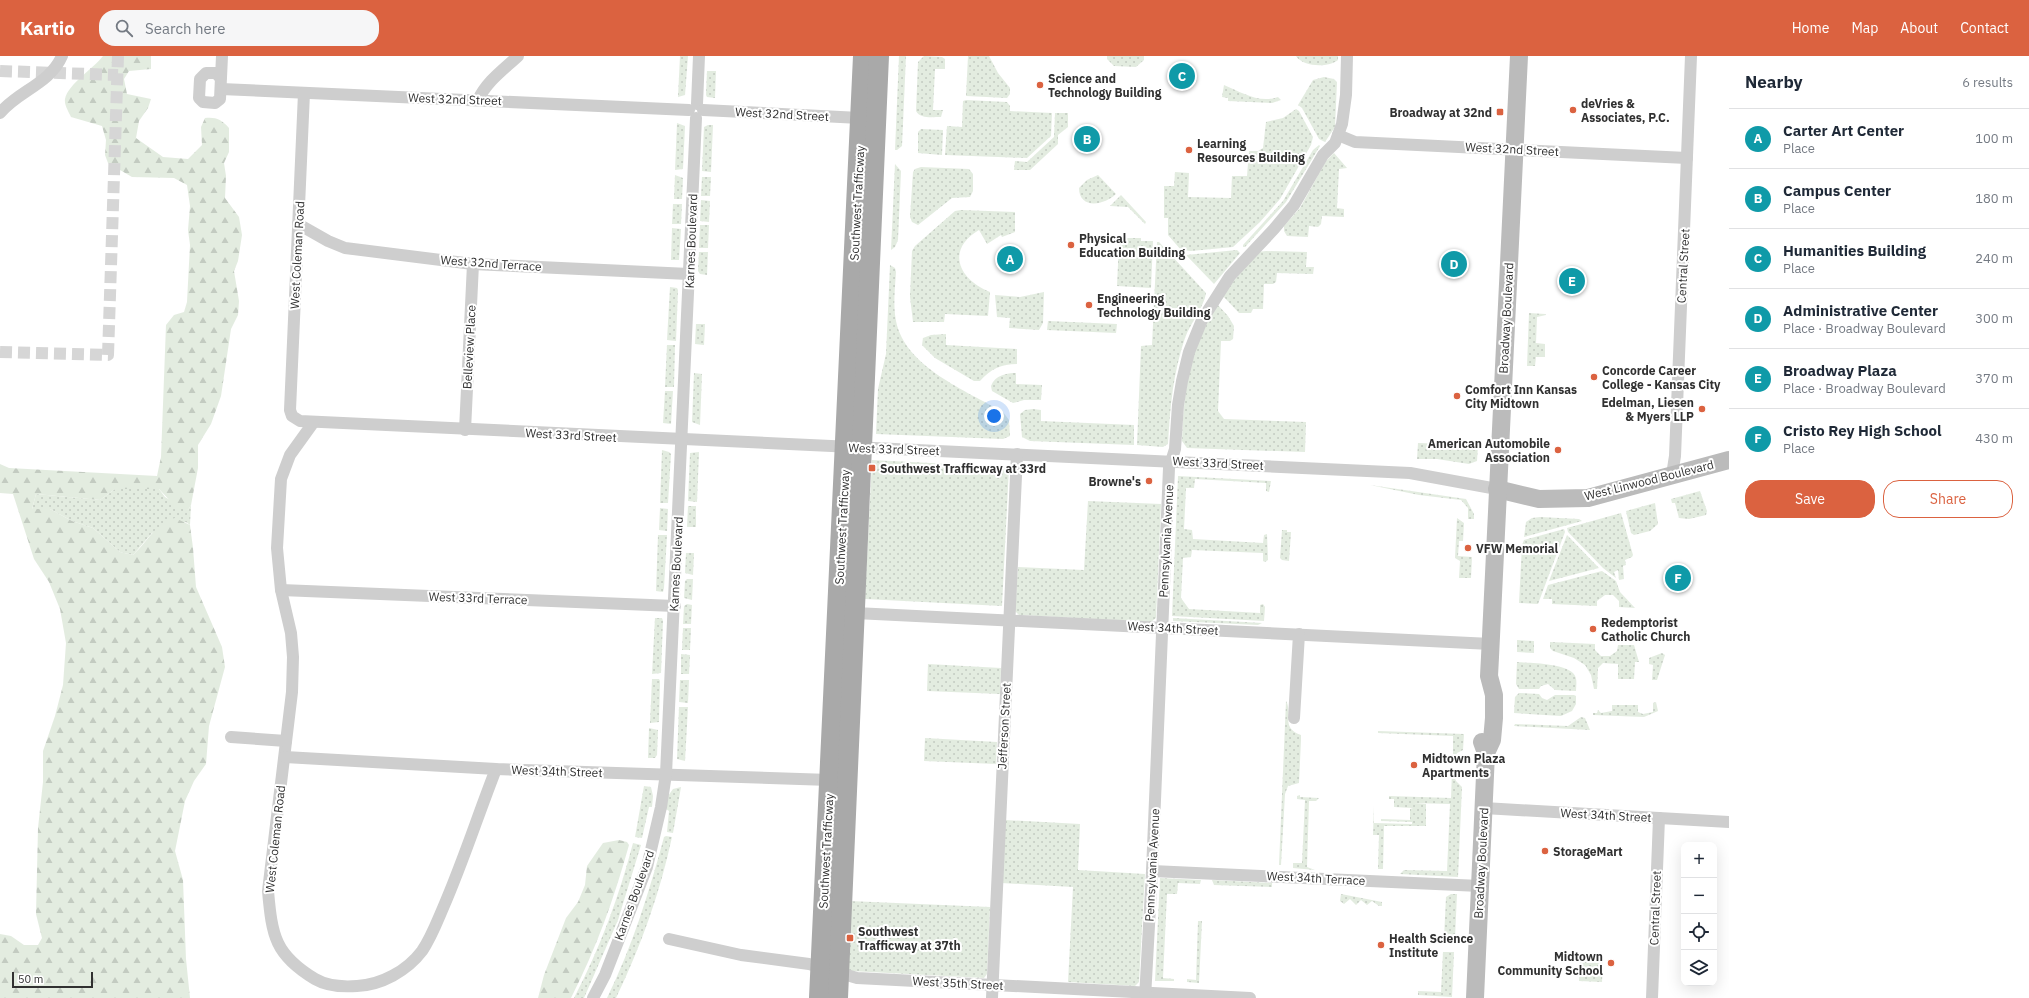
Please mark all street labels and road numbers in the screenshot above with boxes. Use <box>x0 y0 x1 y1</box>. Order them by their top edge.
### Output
street label: West 32nd Street <box>408 90 502 108</box>
street label: West 32nd Street <box>735 104 829 124</box>
street label: West 32nd Street <box>1465 139 1559 159</box>
street label: Southwest Trafficway <box>846 145 868 261</box>
street label: Karnes Boulevard <box>682 193 700 289</box>
street label: West Coleman Road <box>287 201 307 309</box>
street label: Central Street <box>1674 228 1692 304</box>
street label: West 32nd Terrace <box>440 252 542 274</box>
street label: Broadway Boulevard <box>1496 262 1516 374</box>
street label: Belleview Place <box>459 304 479 390</box>
street label: West 33rd Street <box>525 425 617 445</box>
street label: West 33rd Street <box>848 440 940 458</box>
street label: West 33rd Street <box>1172 453 1264 473</box>
street label: West Linwood Boulevard <box>1583 457 1715 503</box>
street label: Southwest Trafficway <box>831 469 853 585</box>
street label: Pennsylvania Avenue <box>1156 484 1176 598</box>
street label: Karnes Boulevard <box>666 516 686 612</box>
street label: West 33rd Terrace <box>428 589 528 607</box>
street label: West 34th Street <box>1127 618 1219 638</box>
street label: Jefferson Street <box>994 682 1014 770</box>
street label: West 34th Street <box>511 762 603 780</box>
street label: West Coleman Road <box>262 784 288 894</box>
street label: Southwest Trafficway <box>815 793 837 909</box>
street label: West 34th Street <box>1560 805 1652 825</box>
street label: Broadway Boulevard <box>1471 807 1491 919</box>
street label: Pennsylvania Avenue <box>1142 808 1162 922</box>
street label: Karnes Boulevard <box>611 848 657 942</box>
street label: West 34th Terrace <box>1266 868 1366 888</box>
street label: Central Street <box>1646 870 1664 946</box>
street label: West 35th Street <box>912 973 1004 993</box>

